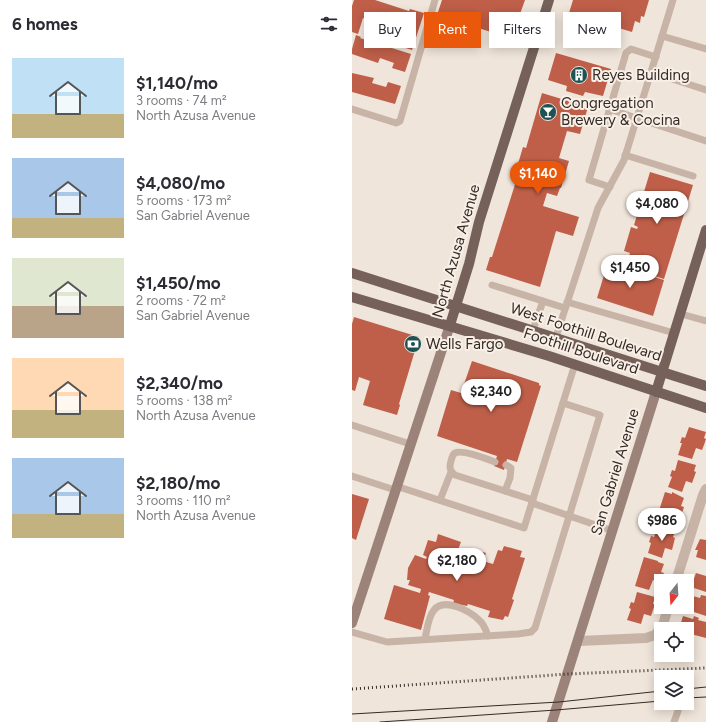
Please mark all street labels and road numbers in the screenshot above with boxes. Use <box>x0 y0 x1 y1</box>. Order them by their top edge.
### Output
street label: North Azusa Avenue <box>428 182 484 320</box>
street label: West Foothill Boulevard <box>508 299 664 365</box>
street label: Foothill Boulevard <box>521 324 641 378</box>
street label: San Gabriel Avenue <box>587 407 643 537</box>

